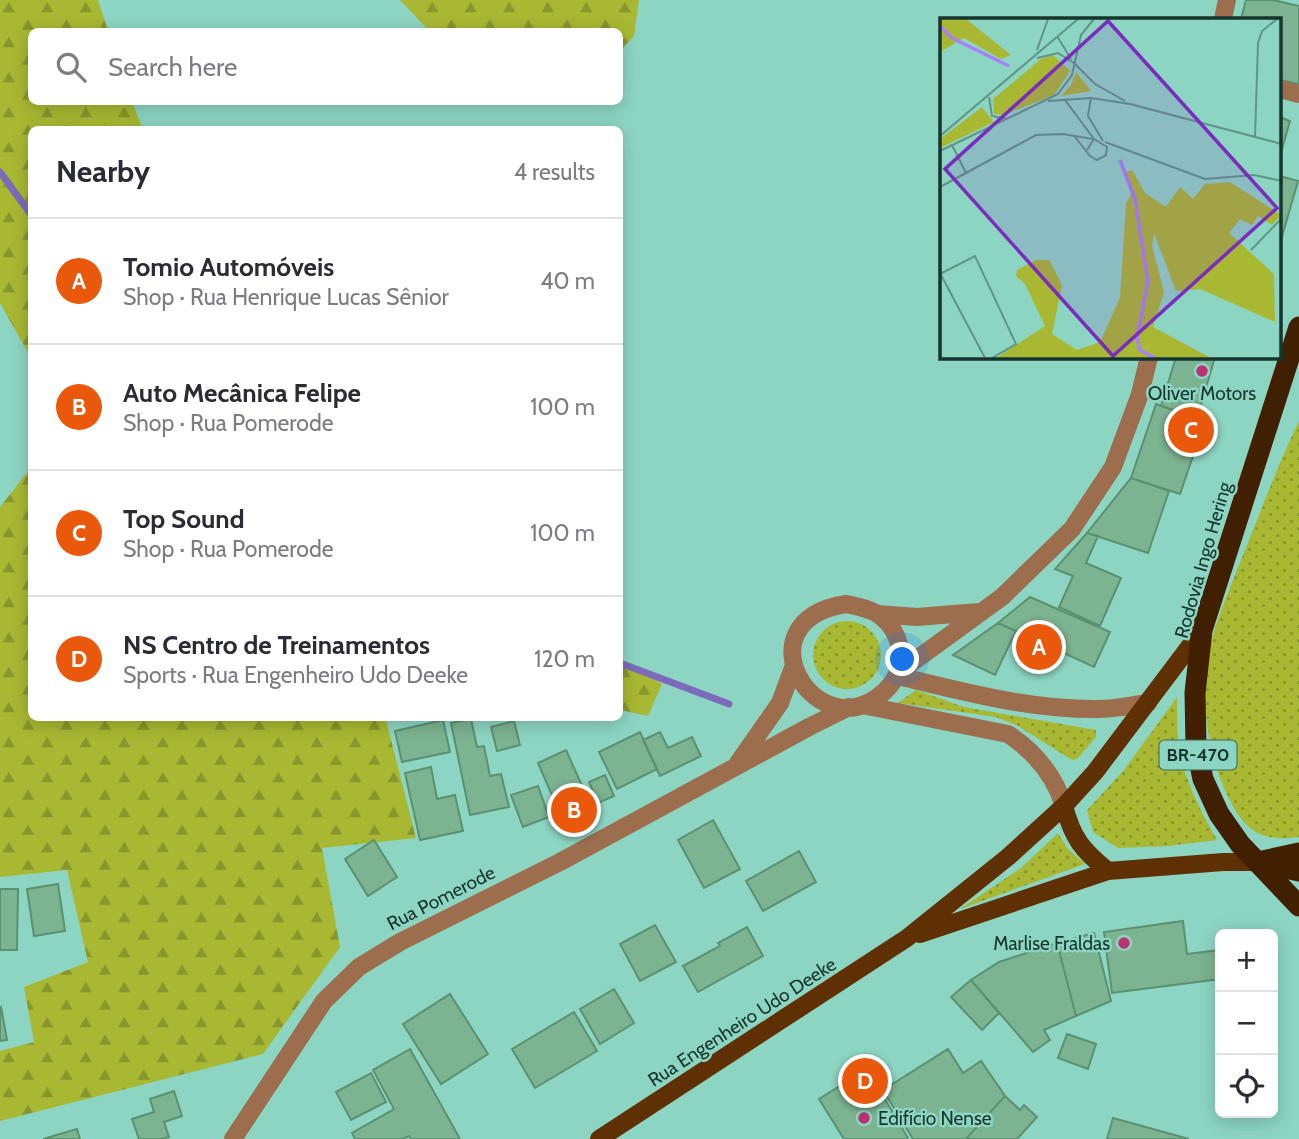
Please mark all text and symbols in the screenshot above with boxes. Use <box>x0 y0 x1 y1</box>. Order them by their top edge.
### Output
inset map <box>940 18 1282 359</box>
search box <box>28 28 623 105</box>
icon: search <box>52 48 90 86</box>
text: Search here <box>108 51 237 83</box>
text: Nearby <box>56 153 150 190</box>
text: 4 results <box>514 158 595 186</box>
text: Tomio Automóveis <box>123 251 334 283</box>
text: A <box>72 267 86 295</box>
text: 40 m <box>540 267 595 295</box>
text: Shop · Rua Henrique Lucas Sênior <box>123 283 449 311</box>
marker: Oliver Motors <box>1194 363 1210 379</box>
text: Auto Mecânica Felipe <box>123 377 361 409</box>
place label: Oliver Motors <box>1148 382 1256 405</box>
text: B <box>72 393 86 421</box>
text: 100 m <box>530 393 595 421</box>
pin: C <box>1168 404 1214 456</box>
text: Shop · Rua Pomerode <box>123 409 334 437</box>
street label: Rodovia Ingo Hering <box>1170 479 1236 641</box>
text: Top Sound <box>123 503 245 535</box>
text: C <box>72 519 86 547</box>
text: 100 m <box>530 519 595 547</box>
text: Shop · Rua Pomerode <box>123 535 334 563</box>
pin: A <box>1016 621 1062 673</box>
text: NS Centro de Treinamentos <box>123 629 430 661</box>
your location <box>885 642 919 676</box>
text: D <box>71 645 87 673</box>
text: 120 m <box>534 645 595 673</box>
text: Sports · Rua Engenheiro Udo Deeke <box>123 661 468 689</box>
road number: BR-470 <box>1160 740 1236 770</box>
pin: B <box>551 784 597 836</box>
street label: Rua Pomerode <box>383 861 499 935</box>
map controls <box>1215 929 1278 1118</box>
button: + <box>1215 929 1278 992</box>
place label: Marlise Fraldas <box>993 932 1110 955</box>
marker: Marlise Fraldas <box>1116 935 1132 951</box>
street label: Rua Engenheiro Udo Deeke <box>644 952 841 1091</box>
button: − <box>1215 992 1278 1055</box>
pin: D <box>842 1055 888 1107</box>
button: locate <box>1215 1055 1278 1118</box>
place label: Edifício Nense <box>878 1107 992 1130</box>
marker: Edifício Nense <box>856 1110 872 1126</box>

